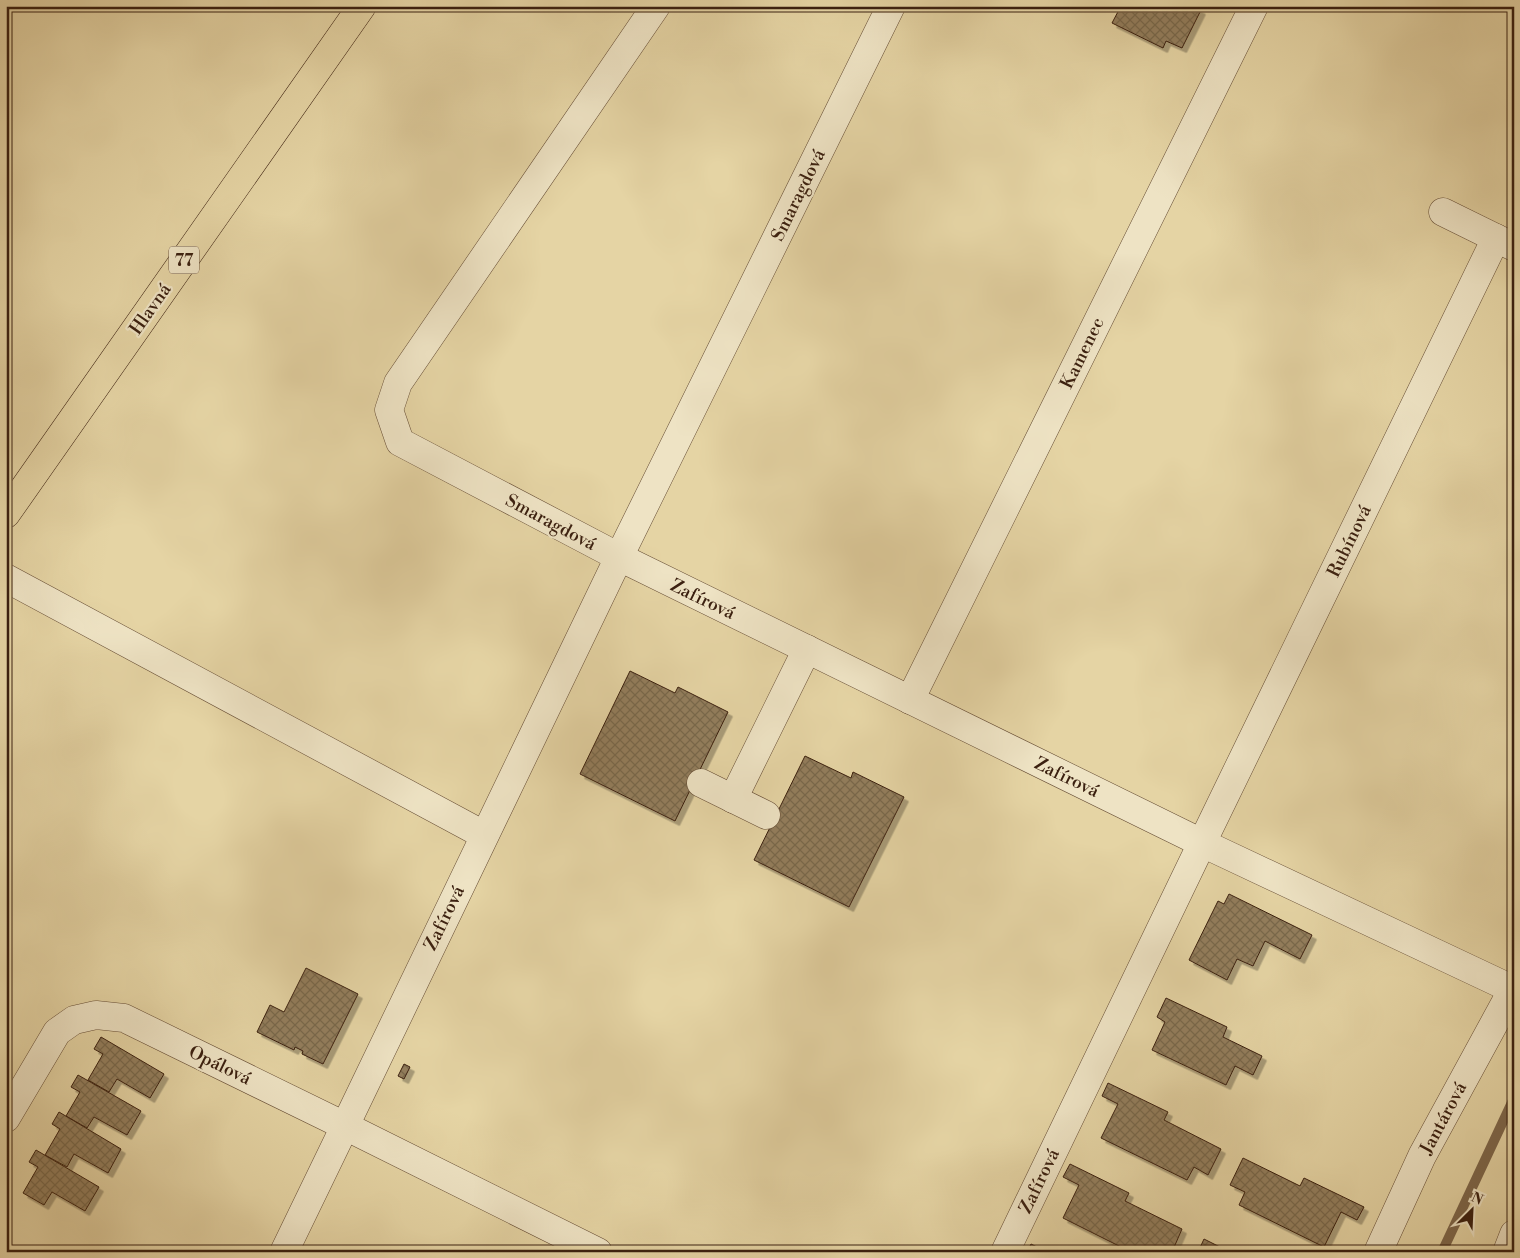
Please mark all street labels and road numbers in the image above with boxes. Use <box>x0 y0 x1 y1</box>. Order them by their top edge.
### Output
street label: Smaragdová <box>766 145 831 245</box>
road number: 77 <box>169 246 199 274</box>
street label: Hlavná <box>124 278 177 339</box>
street label: Kamenec <box>1055 314 1110 393</box>
street label: Smaragdová <box>502 489 601 556</box>
street label: Rubínová <box>1322 501 1377 581</box>
street label: Zafírová <box>667 574 740 625</box>
street label: Zafírová <box>1031 752 1104 803</box>
street label: Zafírová <box>419 881 470 954</box>
street label: Opálová <box>185 1040 256 1091</box>
street label: Jantárová <box>1414 1077 1472 1159</box>
street label: Zafírová <box>1014 1144 1065 1217</box>

